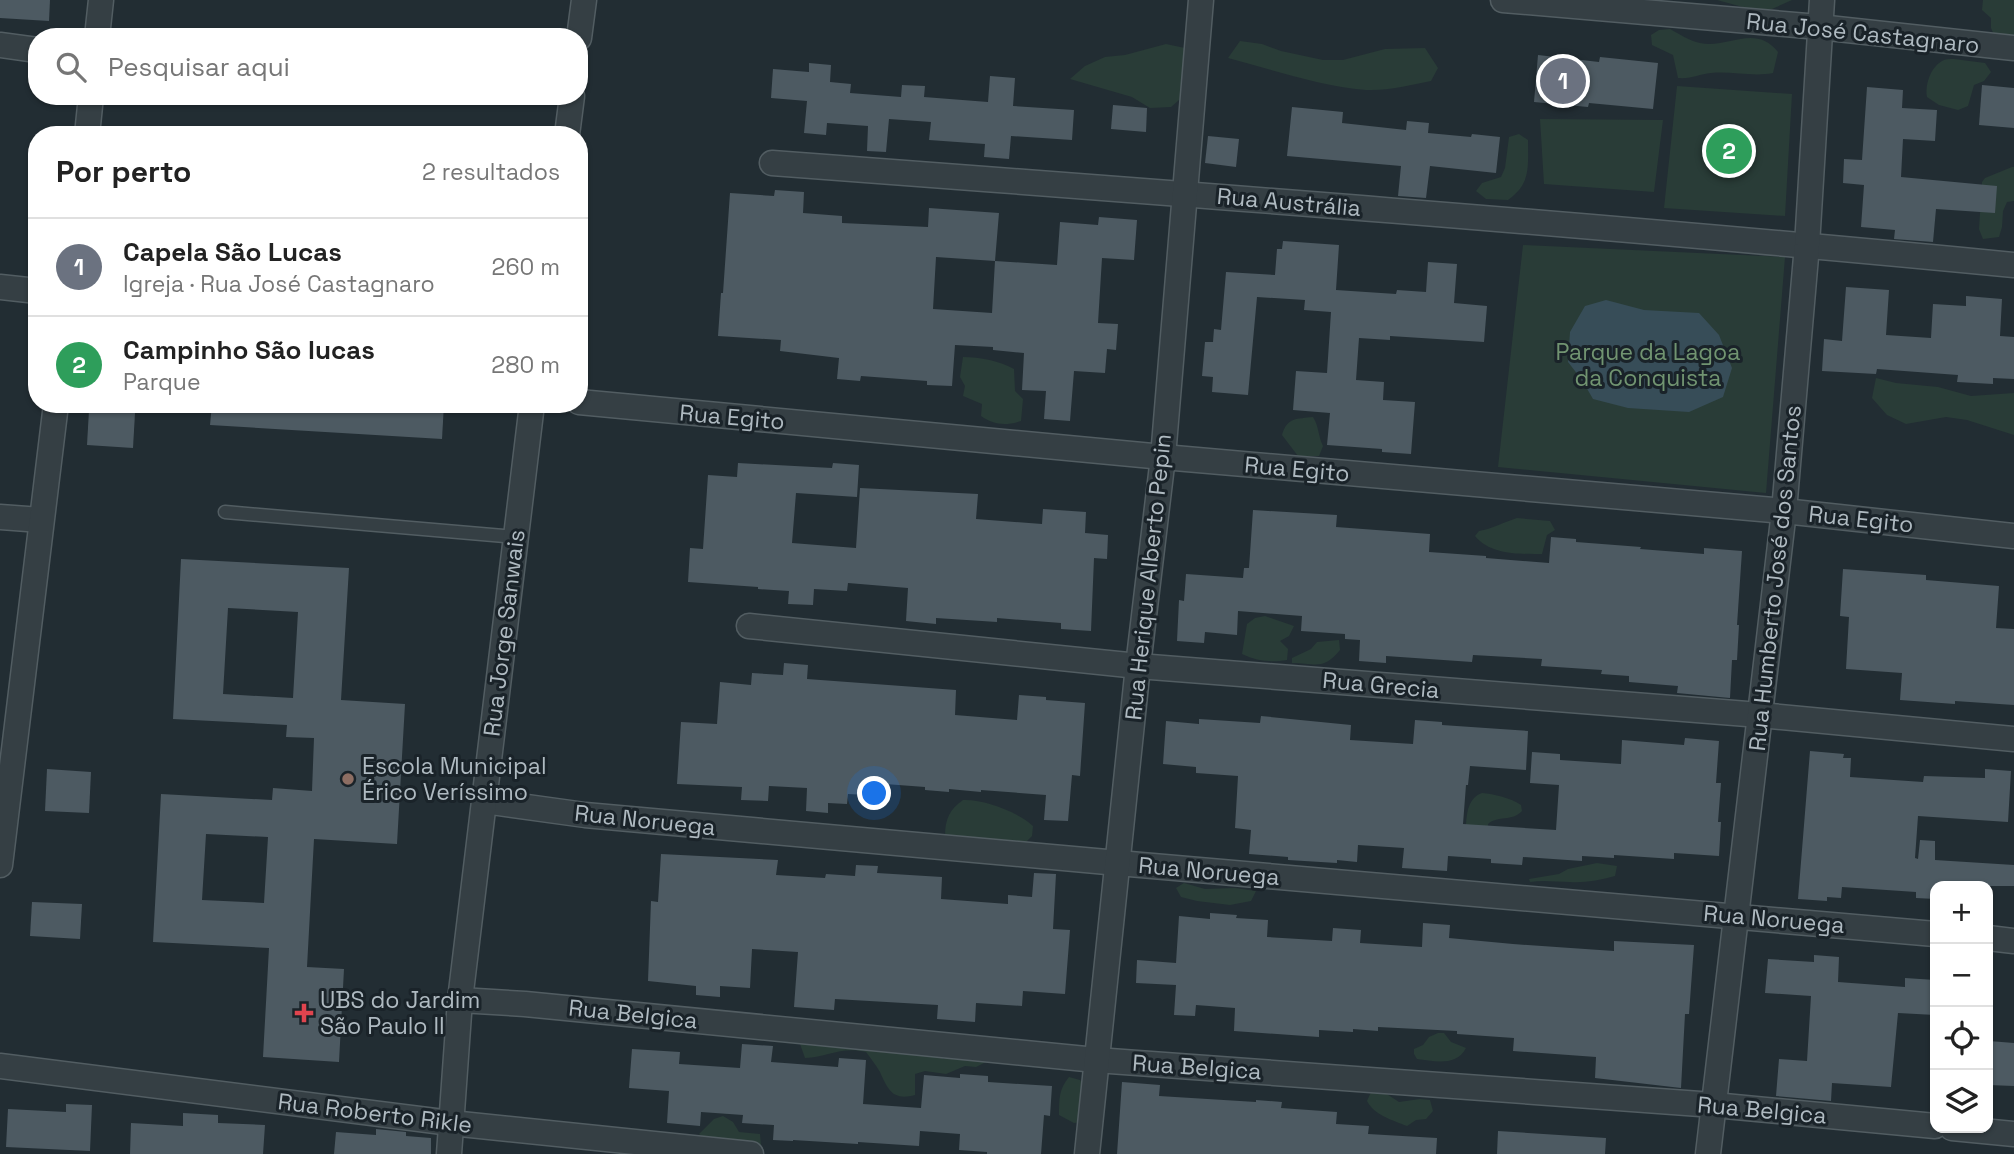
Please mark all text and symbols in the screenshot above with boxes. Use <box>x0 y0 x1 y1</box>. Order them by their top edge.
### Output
street label: Rua José Castagnaro <box>1745 6 1981 60</box>
search box <box>28 28 588 105</box>
icon: search <box>52 48 90 86</box>
text: Pesquisar aqui <box>108 50 290 84</box>
pin: 1 <box>1540 55 1586 107</box>
pin: 2 <box>1706 125 1752 177</box>
text: Por perto <box>56 152 191 191</box>
text: 2 resultados <box>422 157 560 187</box>
street label: Rua Austrália <box>1216 181 1362 223</box>
text: Capela São Lucas <box>123 235 342 269</box>
text: 1 <box>74 252 84 282</box>
text: 260 m <box>492 252 560 282</box>
text: Igreja · Rua José Castagnaro <box>123 269 435 299</box>
text: Campinho São lucas <box>123 333 375 367</box>
park label: Parque da Lagoa da Conquista <box>1555 337 1741 393</box>
text: 2 <box>72 350 86 380</box>
text: 280 m <box>491 350 560 380</box>
text: Parque <box>123 367 201 397</box>
street label: Rua Egito <box>678 397 786 437</box>
street label: Rua Humberto José dos Santos <box>1742 404 1808 752</box>
street label: Rua Herique Alberto Pepin <box>1118 432 1178 722</box>
street label: Rua Egito <box>1243 449 1351 489</box>
street label: Rua Egito <box>1807 499 1915 539</box>
street label: Rua Jorge Sanwais <box>476 528 532 738</box>
street label: Rua Grecia <box>1321 665 1441 705</box>
place label: Escola Municipal Érico Veríssimo <box>362 751 547 807</box>
marker: Escola Municipal Érico Veríssimo <box>340 771 356 787</box>
your location <box>857 776 891 810</box>
street label: Rua Noruega <box>573 798 717 842</box>
street label: Rua Noruega <box>1137 850 1281 892</box>
map controls <box>1930 881 1993 1133</box>
button: + <box>1930 881 1993 944</box>
street label: Rua Noruega <box>1702 898 1846 940</box>
button: − <box>1930 944 1993 1007</box>
place label: UBS do Jardim São Paulo II <box>320 985 480 1041</box>
street label: Rua Belgica <box>567 992 699 1036</box>
marker: UBS do Jardim São Paulo II <box>294 1003 314 1023</box>
button: locate <box>1930 1007 1993 1070</box>
street label: Rua Belgica <box>1131 1048 1263 1086</box>
button: layers <box>1930 1070 1993 1133</box>
street label: Rua Roberto Rikle <box>276 1086 474 1140</box>
street label: Rua Belgica <box>1696 1089 1828 1131</box>

